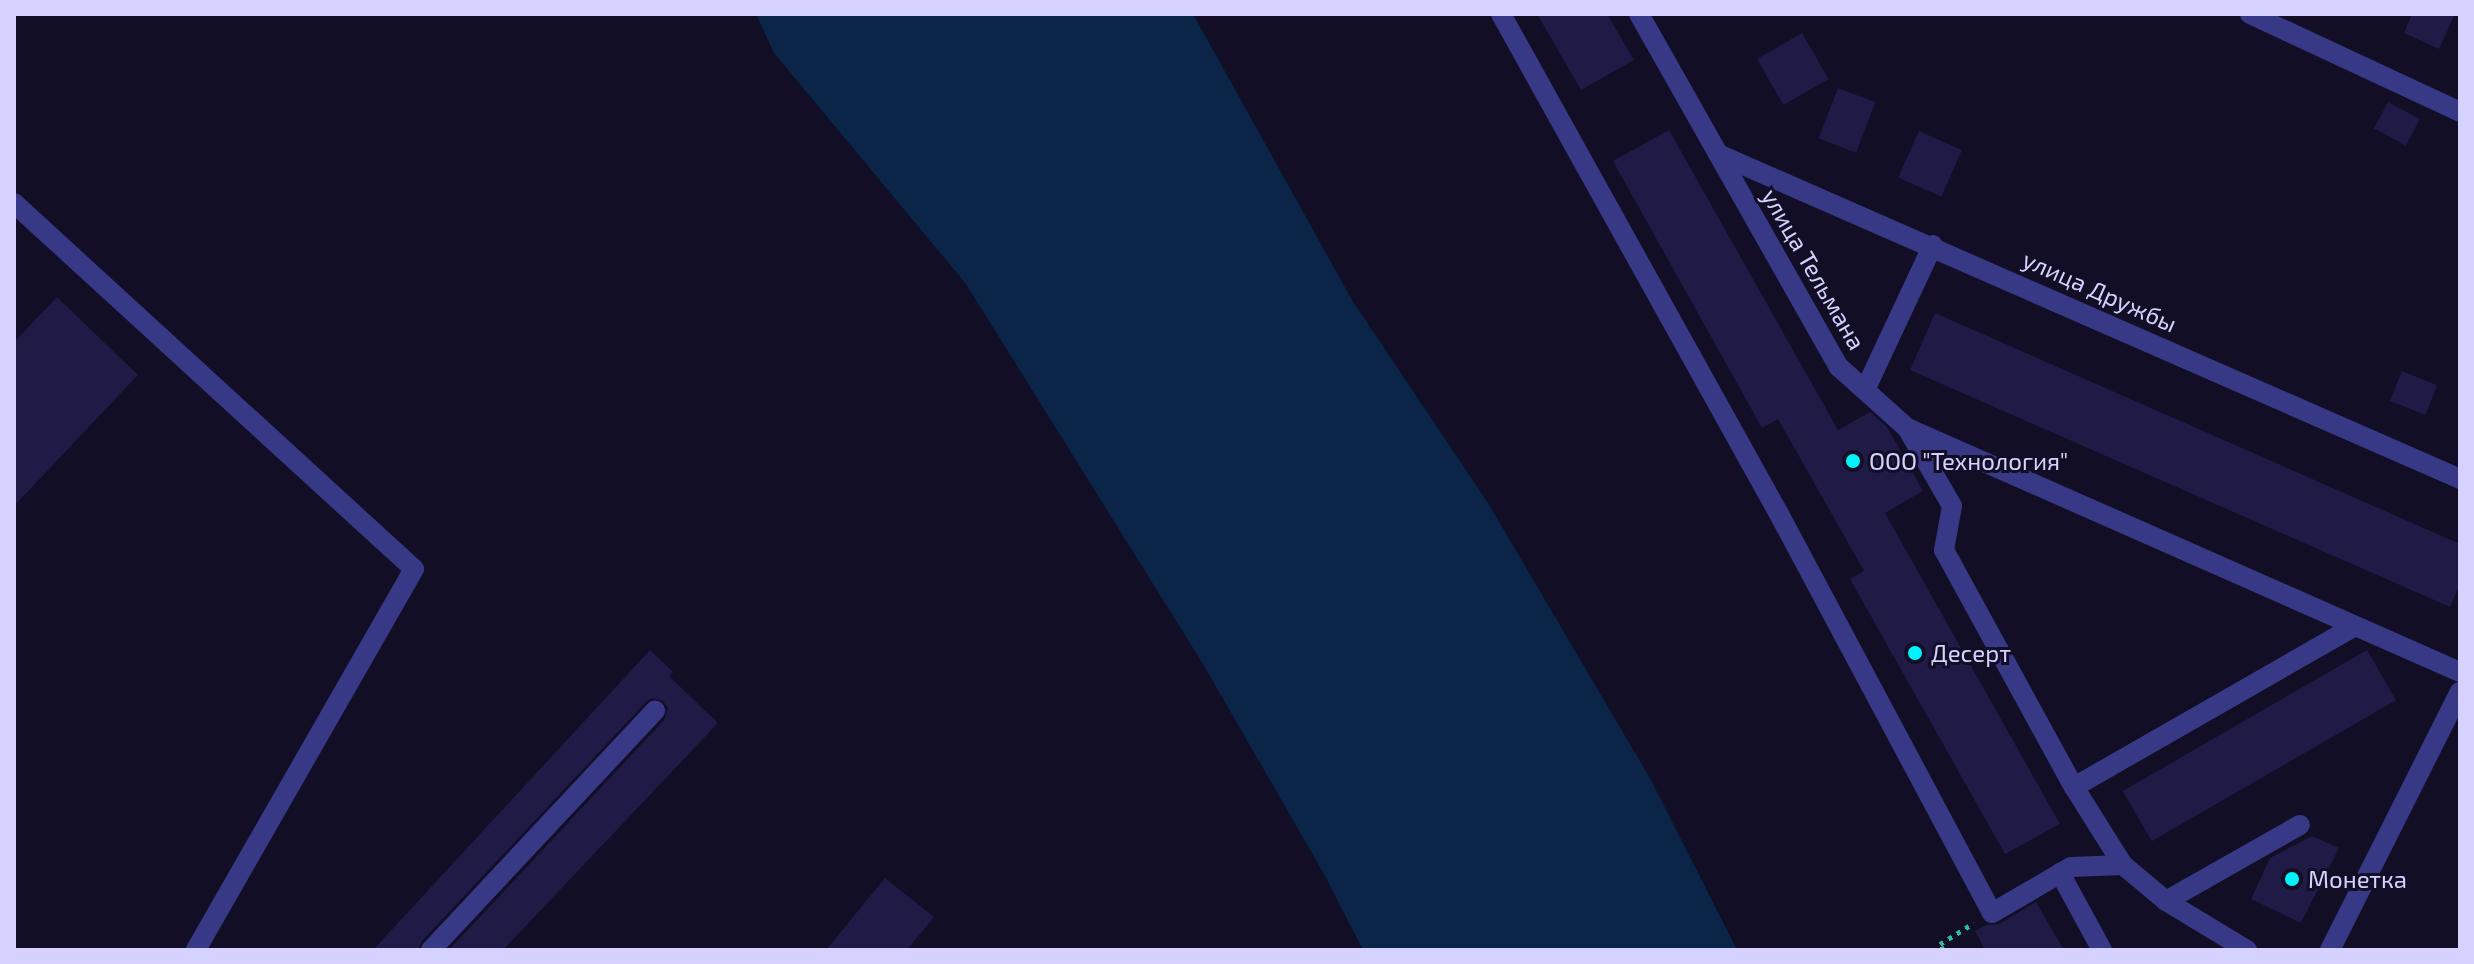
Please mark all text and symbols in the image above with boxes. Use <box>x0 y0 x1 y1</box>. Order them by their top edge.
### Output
street label: улица Тельмана <box>1756 183 1872 355</box>
street label: улица Дружбы <box>2018 244 2182 338</box>
place label: ООО "Технология" <box>1869 447 2069 475</box>
marker: ООО "Технология" <box>1844 452 1862 470</box>
place label: Десерт <box>1931 639 2011 667</box>
marker: Десерт <box>1906 644 1924 662</box>
place label: Монетка <box>2308 865 2407 893</box>
marker: Монетка <box>2283 870 2301 888</box>

